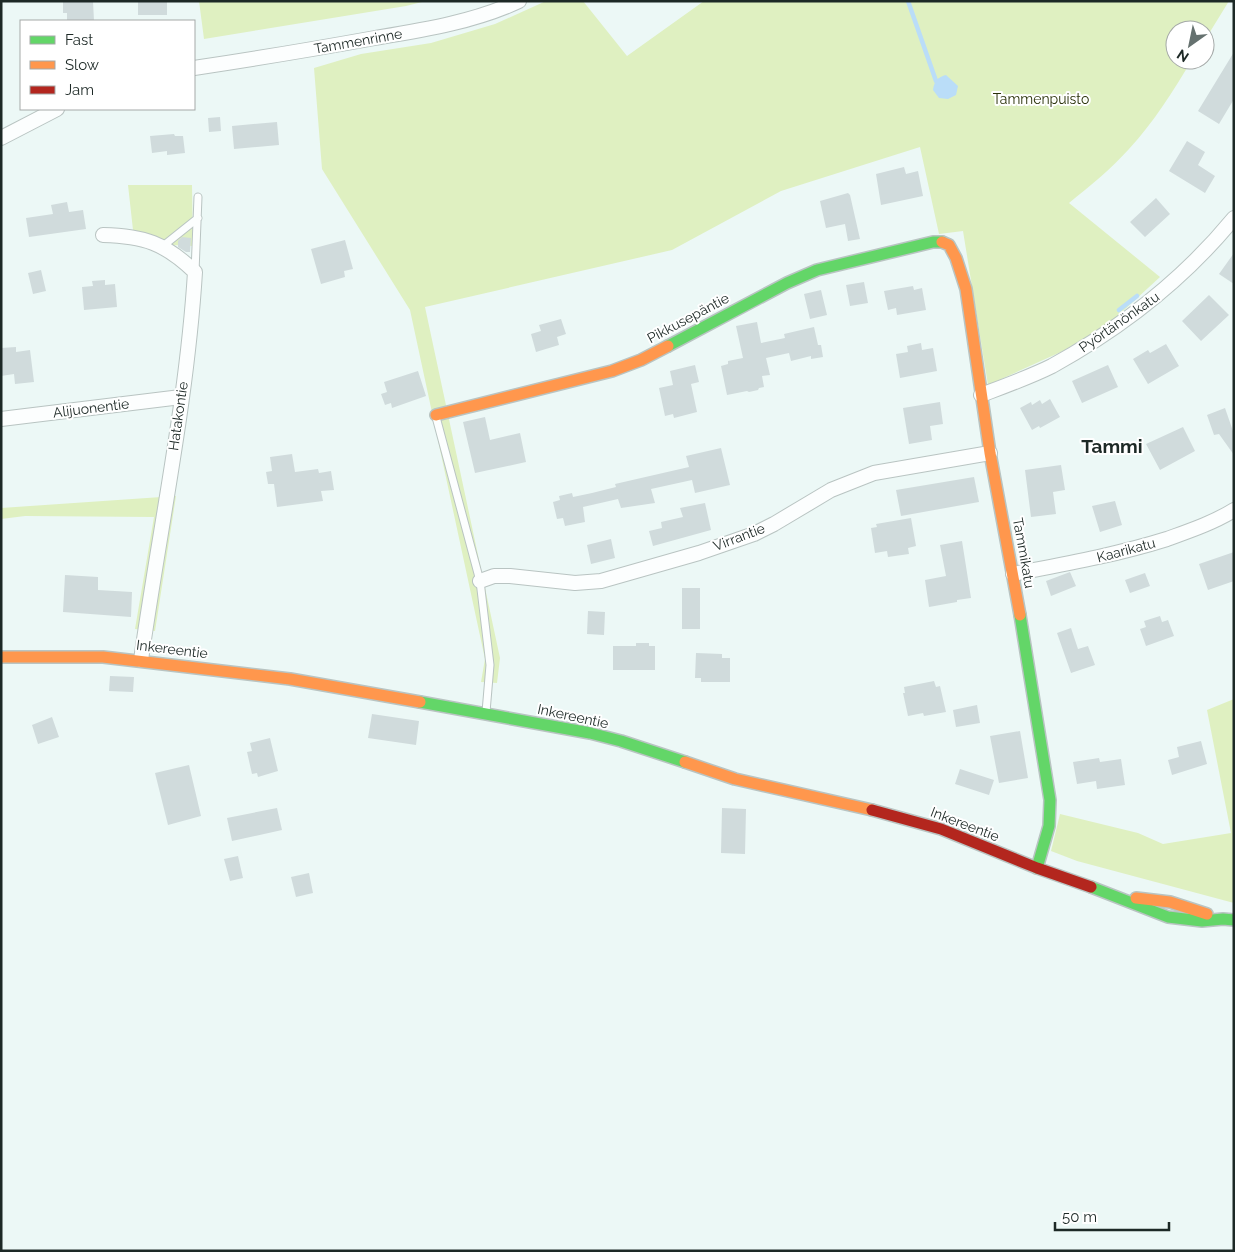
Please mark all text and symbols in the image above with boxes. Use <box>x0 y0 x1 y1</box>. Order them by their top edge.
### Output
legend <box>20 20 195 110</box>
north arrow <box>1165 20 1215 70</box>
street label: Tammenrinne <box>313 25 403 57</box>
text: Fast <box>65 31 93 49</box>
text: N <box>1174 46 1192 66</box>
text: Slow <box>65 56 99 74</box>
text: Jam <box>65 81 94 99</box>
park label: Tammenpuisto <box>993 91 1089 107</box>
street label: Pyörtänönkatu <box>1076 288 1162 356</box>
street label: Pikkusepäntie <box>644 290 732 346</box>
street label: Hatakontie <box>165 380 191 452</box>
street label: Alijuonentie <box>52 395 130 421</box>
district label: Tammi <box>1081 435 1143 457</box>
street label: Tammikatu <box>1010 516 1038 590</box>
street label: Virrantie <box>711 520 767 554</box>
street label: Kaarikatu <box>1095 534 1157 566</box>
street label: Inkereentie <box>135 637 209 661</box>
street label: Inkereentie <box>536 701 610 731</box>
street label: Inkereentie <box>928 804 1002 844</box>
scale bar <box>1055 1200 1169 1232</box>
text: 50 m <box>1062 1208 1097 1226</box>

